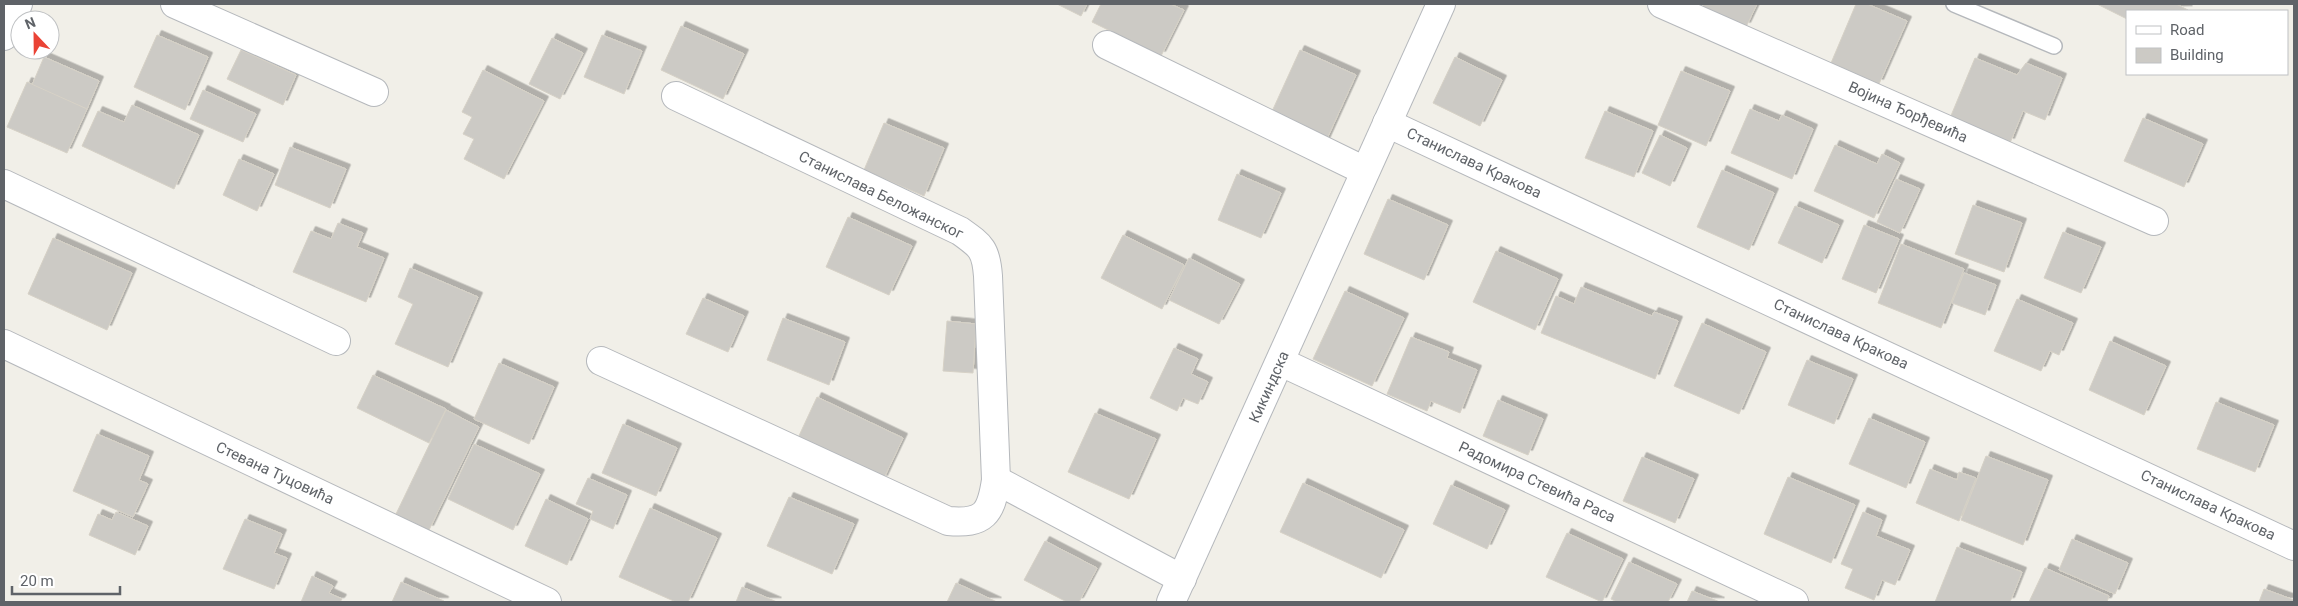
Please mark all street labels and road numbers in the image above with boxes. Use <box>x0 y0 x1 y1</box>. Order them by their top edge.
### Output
street label: Војина Ђорђевића <box>1846 78 1970 146</box>
street label: Станислава Кракова <box>1404 124 1544 202</box>
street label: Станислава Беложанског <box>796 147 967 243</box>
street label: Станислава Кракова <box>1771 295 1911 373</box>
street label: Кикиндска <box>1245 348 1293 426</box>
street label: Стевана Туцовића <box>213 438 337 508</box>
street label: Радомира Стевића Раса <box>1456 438 1618 526</box>
street label: Станислава Кракова <box>2138 466 2278 544</box>

